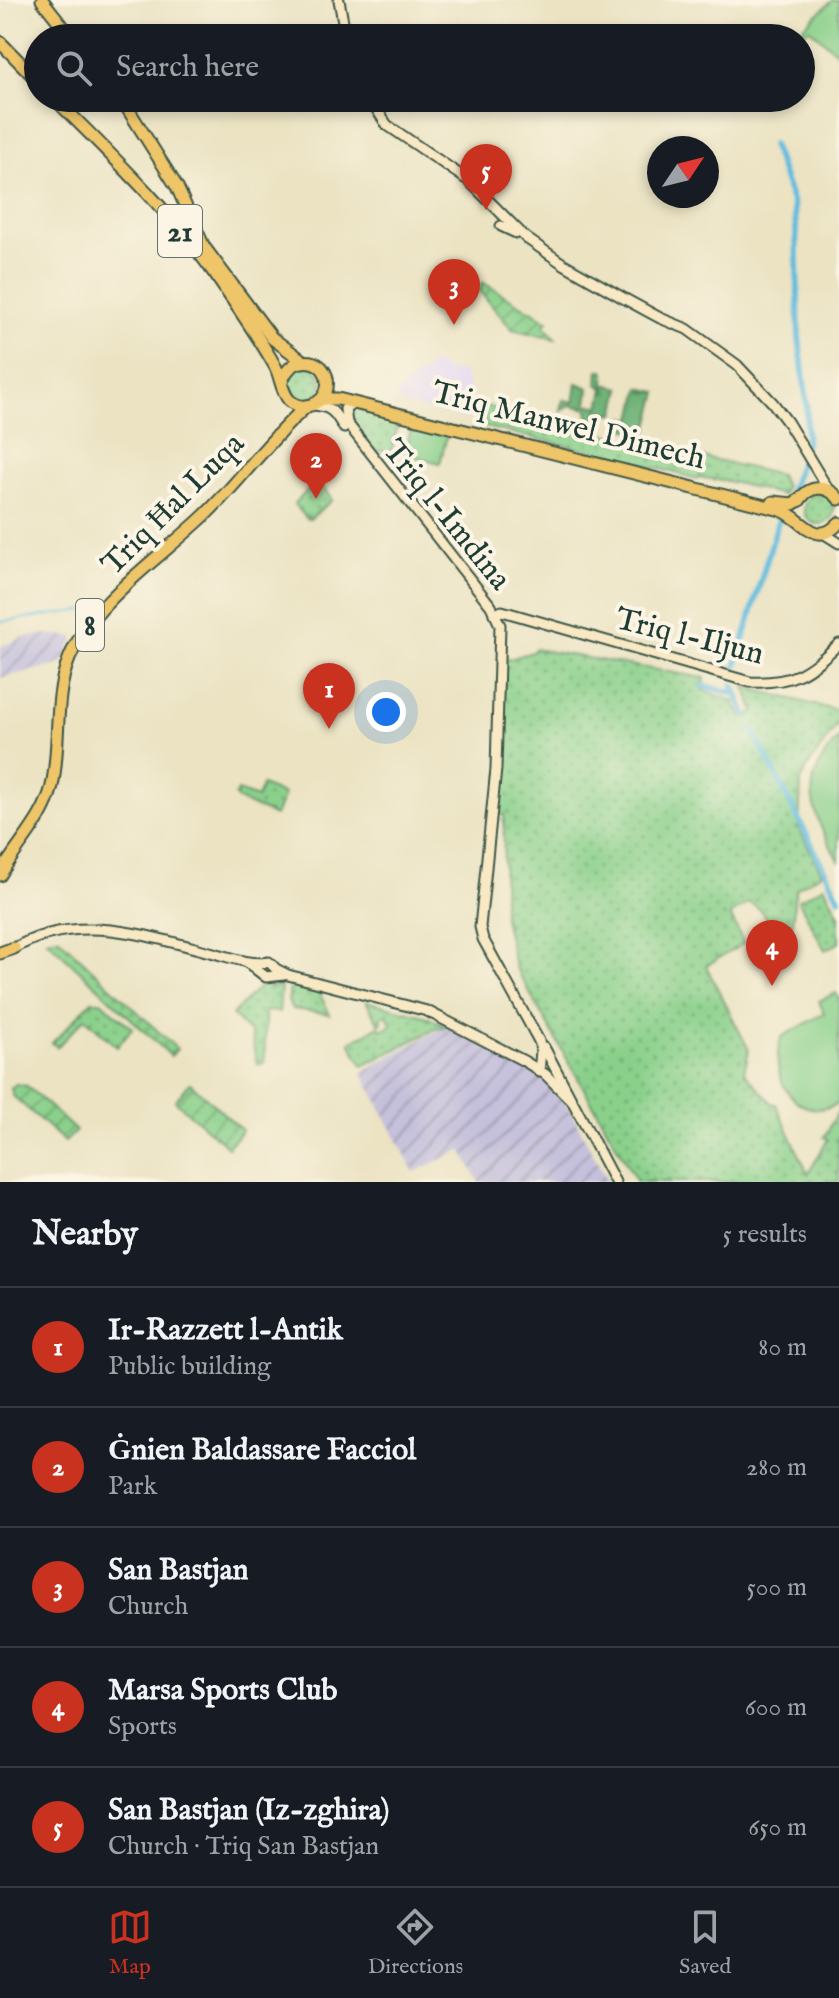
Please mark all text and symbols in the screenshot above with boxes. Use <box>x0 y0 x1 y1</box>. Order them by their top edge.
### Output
search box <box>24 24 815 112</box>
icon: search <box>52 46 96 90</box>
text: Search here <box>116 49 259 87</box>
north arrow <box>647 136 719 208</box>
pin: 5 <box>460 144 512 210</box>
road number: 21 <box>158 205 202 257</box>
pin: 3 <box>428 259 480 325</box>
street label: Triq Manwel Dimech <box>427 373 709 480</box>
street label: Triq Ħal Luqa <box>94 424 254 585</box>
street label: Triq l-Imdina <box>373 432 520 600</box>
pin: 2 <box>290 433 342 499</box>
road number: 8 <box>76 599 104 651</box>
street label: Triq l-Iljun <box>611 599 768 676</box>
pin: 1 <box>303 663 355 729</box>
your location <box>366 692 406 732</box>
pin: 4 <box>746 920 798 986</box>
text: Nearby <box>32 1213 138 1256</box>
text: 5 results <box>723 1218 807 1251</box>
text: Ir-Razzett l-Antik <box>108 1312 343 1350</box>
text: 1 <box>53 1331 63 1364</box>
text: 80 m <box>758 1331 807 1364</box>
text: Public building <box>108 1350 271 1383</box>
text: Ġnien Baldassare Facciol <box>108 1432 416 1470</box>
text: 2 <box>52 1451 64 1484</box>
text: 280 m <box>746 1451 807 1484</box>
text: Park <box>108 1470 157 1503</box>
text: San Bastjan <box>108 1552 249 1590</box>
text: 3 <box>53 1571 63 1604</box>
text: 500 m <box>746 1571 807 1604</box>
text: Church <box>108 1590 188 1623</box>
text: Marsa Sports Club <box>108 1672 337 1710</box>
text: 4 <box>52 1691 64 1724</box>
text: 600 m <box>745 1691 807 1724</box>
text: Sports <box>108 1710 177 1743</box>
text: San Bastjan (Iz-zghira) <box>108 1792 389 1830</box>
text: 5 <box>53 1811 63 1844</box>
text: 650 m <box>748 1811 807 1844</box>
text: Church · Triq San Bastjan <box>108 1830 379 1863</box>
tab: Map <box>108 1905 152 1981</box>
tab: Directions <box>368 1905 463 1981</box>
tab: Saved <box>679 1905 731 1981</box>

